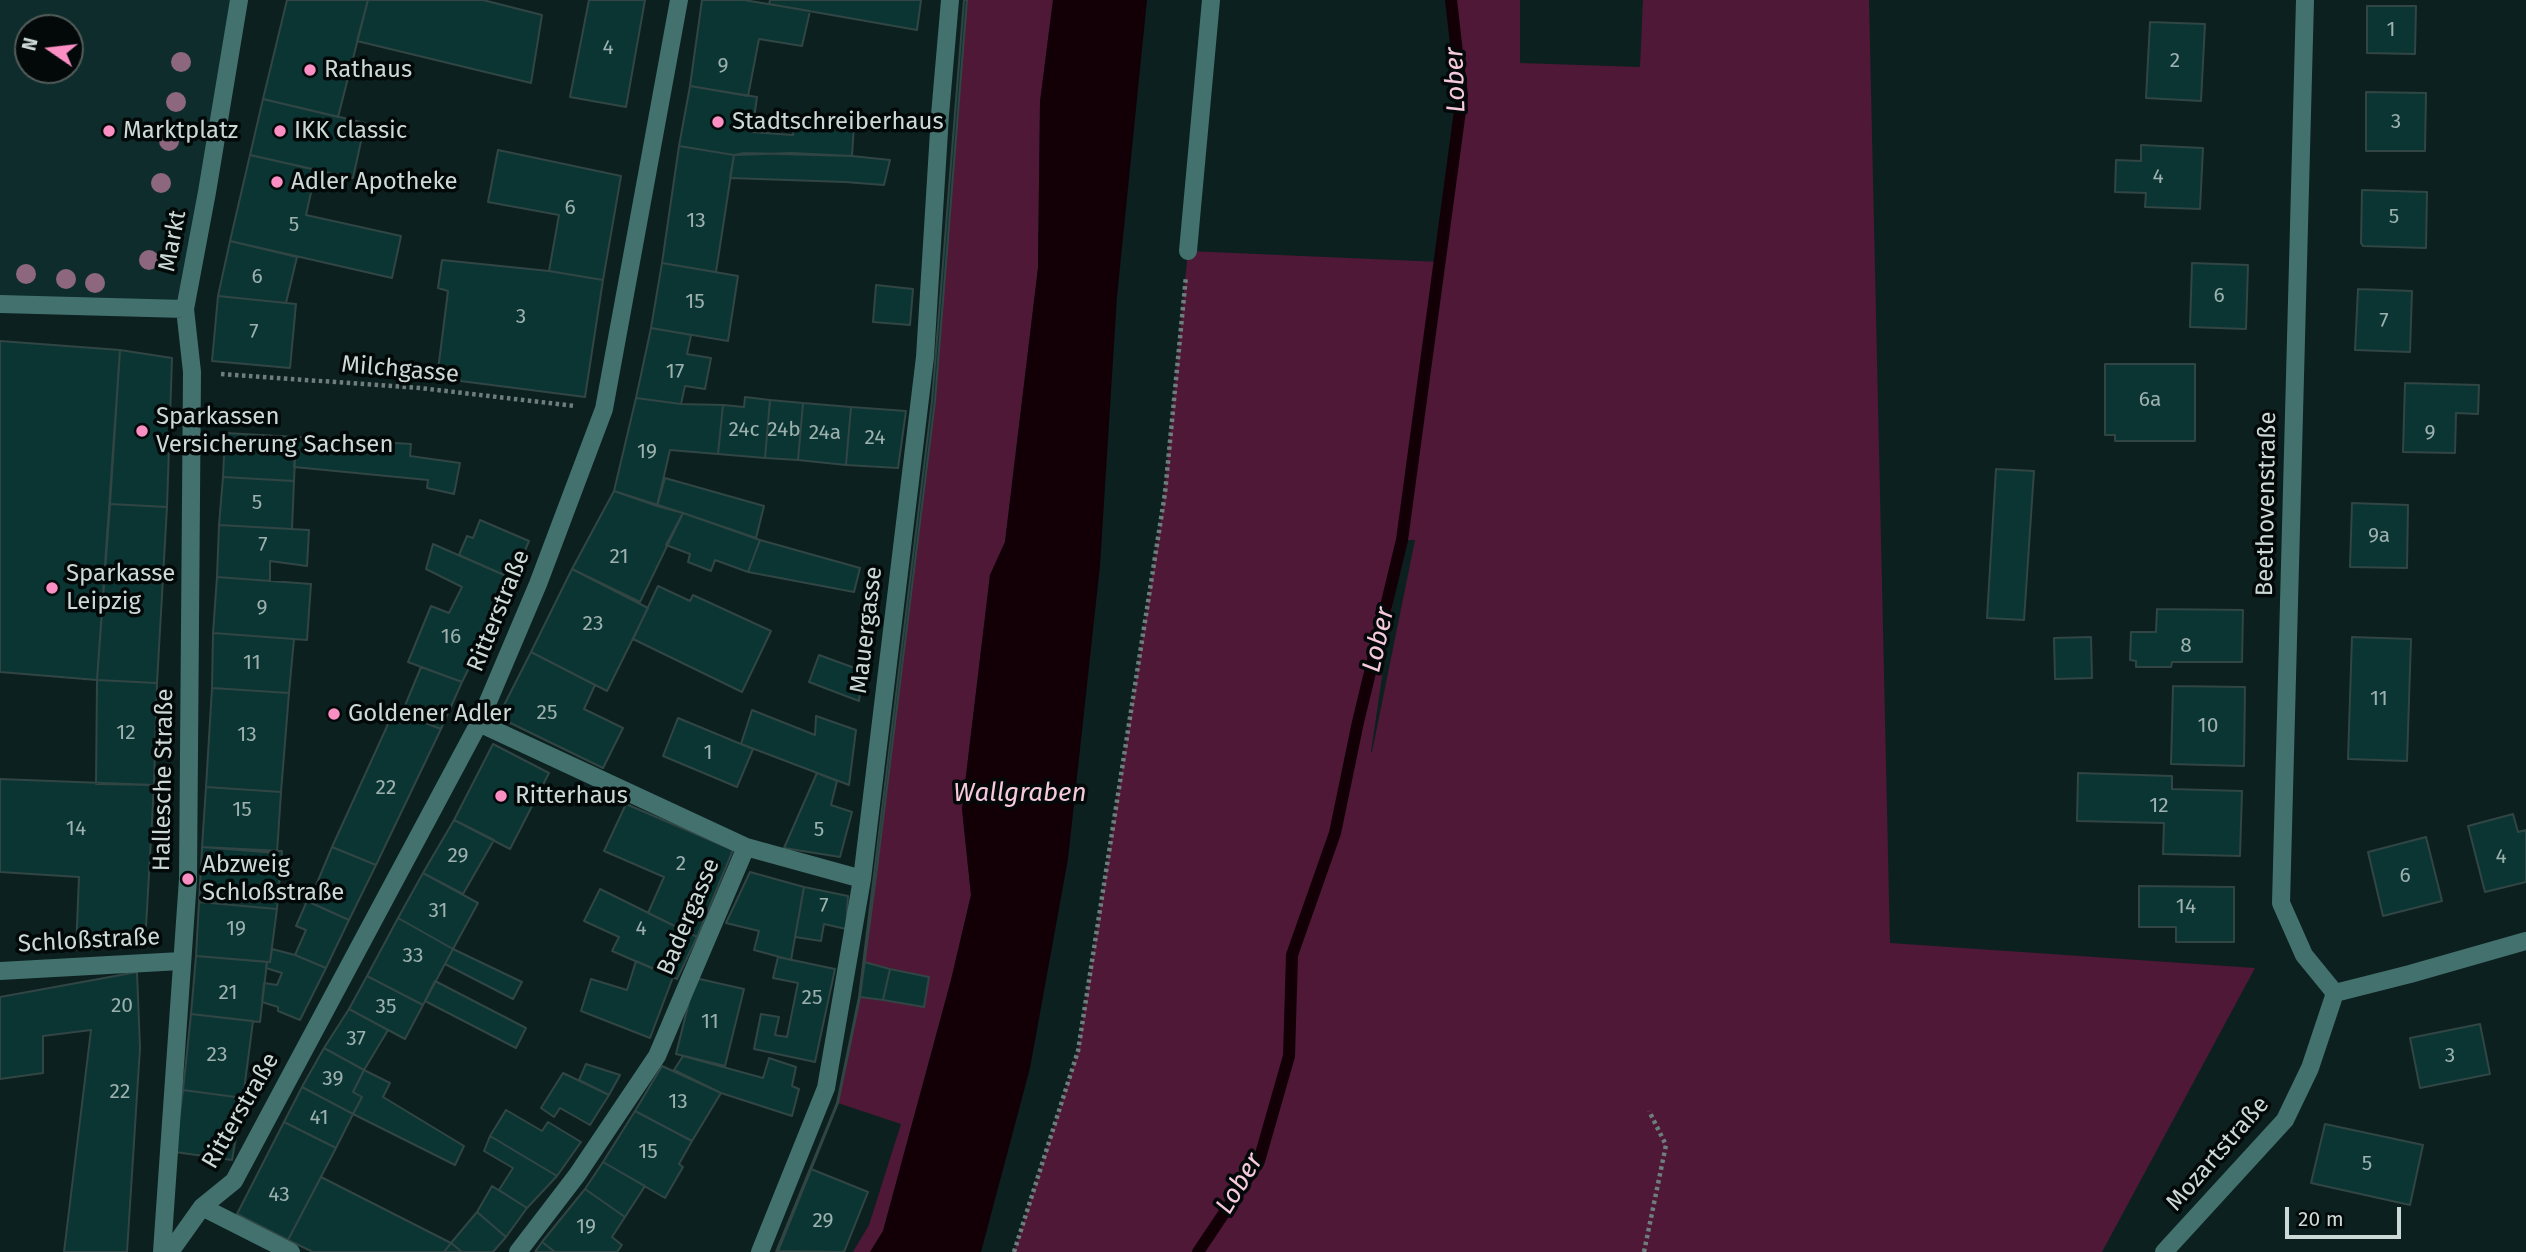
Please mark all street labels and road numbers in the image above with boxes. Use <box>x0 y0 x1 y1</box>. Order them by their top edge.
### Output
street label: Markt <box>153 208 193 274</box>
street label: Milchgasse <box>340 351 460 389</box>
street label: Beethovenstraße <box>2251 411 2283 597</box>
street label: Ritterstraße <box>462 546 536 676</box>
street label: Mauergasse <box>845 565 889 695</box>
street label: Hallesche Straße <box>148 688 180 872</box>
street label: Badergasse <box>652 854 726 980</box>
street label: Schloßstraße <box>17 923 161 959</box>
street label: Ritterstraße <box>196 1048 286 1174</box>
street label: Mozartstraße <box>2160 1091 2276 1217</box>

